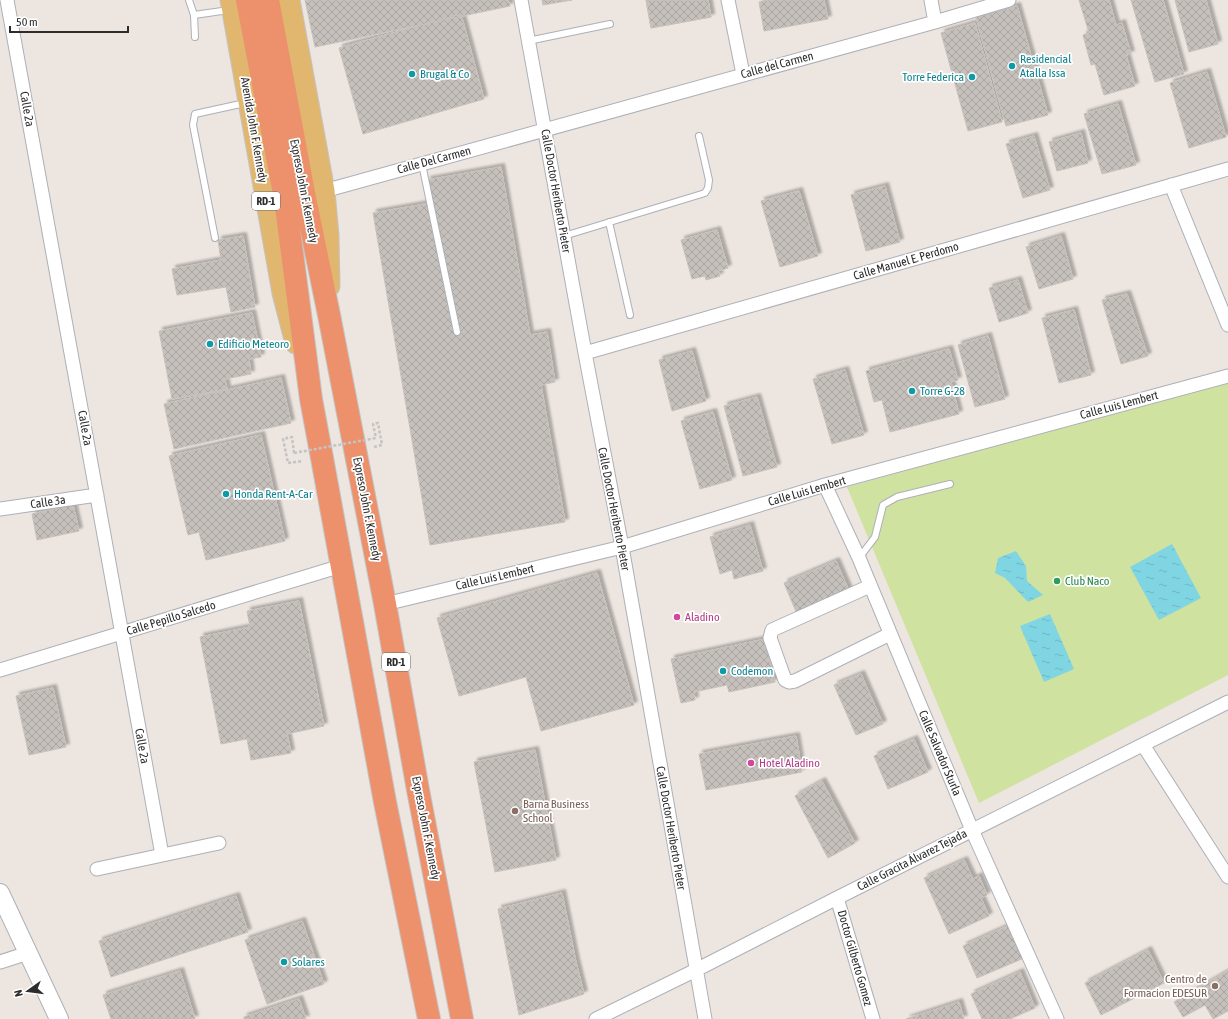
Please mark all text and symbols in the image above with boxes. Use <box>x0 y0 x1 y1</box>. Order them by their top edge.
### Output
scale bar <box>10 8 128 34</box>
text: 50 m <box>16 15 38 29</box>
street label: Calle del Carmen <box>739 49 815 81</box>
place label: Residencial Atalla Issa <box>1020 52 1072 80</box>
marker: Residencial Atalla Issa <box>1007 61 1017 71</box>
place label: Brugal & Co <box>420 67 470 81</box>
marker: Brugal & Co <box>407 69 417 79</box>
place label: Torre Federica <box>902 70 964 84</box>
marker: Torre Federica <box>967 72 977 82</box>
street label: Avenida John F. Kennedy <box>238 76 270 184</box>
street label: Calle 2a <box>17 90 37 128</box>
street label: Calle Doctor Heriberto Pieter <box>538 128 574 254</box>
street label: Expreso John F. Kennedy <box>287 138 321 244</box>
street label: Calle Del Carmen <box>396 143 472 177</box>
road number: RD-1 <box>252 192 280 210</box>
street label: Calle Manuel E. Perdomo <box>852 239 961 283</box>
place label: Edificio Meteoro <box>218 337 290 351</box>
marker: Edificio Meteoro <box>205 339 215 349</box>
place label: Torre G-28 <box>920 384 965 398</box>
marker: Torre G-28 <box>907 386 917 396</box>
street label: Calle Luis Lembert <box>1078 388 1160 422</box>
street label: Calle 2a <box>75 409 95 447</box>
street label: Calle Doctor Heriberto Pieter <box>595 446 633 572</box>
street label: Expreso John F. Kennedy <box>350 456 384 562</box>
street label: Calle Luis Lembert <box>767 473 848 509</box>
place label: Honda Rent-A-Car <box>234 487 313 501</box>
marker: Honda Rent-A-Car <box>221 489 231 499</box>
street label: Calle 3a <box>29 493 67 511</box>
street label: Calle Luis Lembert <box>454 561 536 593</box>
place label: Club Naco <box>1065 574 1110 588</box>
marker: Club Naco <box>1052 576 1062 586</box>
street label: Calle Pepillo Salcedo <box>125 598 218 638</box>
place label: Aladino <box>685 610 720 624</box>
marker: Aladino <box>672 612 682 622</box>
road number: RD-1 <box>382 653 410 671</box>
place label: Codemon <box>731 664 773 678</box>
marker: Codemon <box>718 666 728 676</box>
street label: Calle Salvador Sturla <box>916 708 964 798</box>
street label: Calle 2a <box>132 727 152 765</box>
place label: Hotel Aladino <box>759 756 820 770</box>
marker: Hotel Aladino <box>746 758 756 768</box>
street label: Calle Doctor Heriberto Pieter <box>653 765 689 891</box>
street label: Expreso John F. Kennedy <box>409 775 443 881</box>
place label: Barna Business School <box>523 797 589 825</box>
marker: Barna Business School <box>510 806 520 816</box>
street label: Calle Gracita Álvarez Tejada <box>855 826 969 894</box>
street label: Doctor Gilberto Gomez <box>835 909 876 1008</box>
place label: Solares <box>292 955 325 969</box>
marker: Solares <box>279 957 289 967</box>
north arrow <box>8 971 48 1011</box>
place label: Centro de Formacion EDESUR <box>1124 972 1207 1000</box>
marker: Centro de Formacion EDESUR <box>1210 981 1220 991</box>
text: N <box>12 989 25 998</box>

